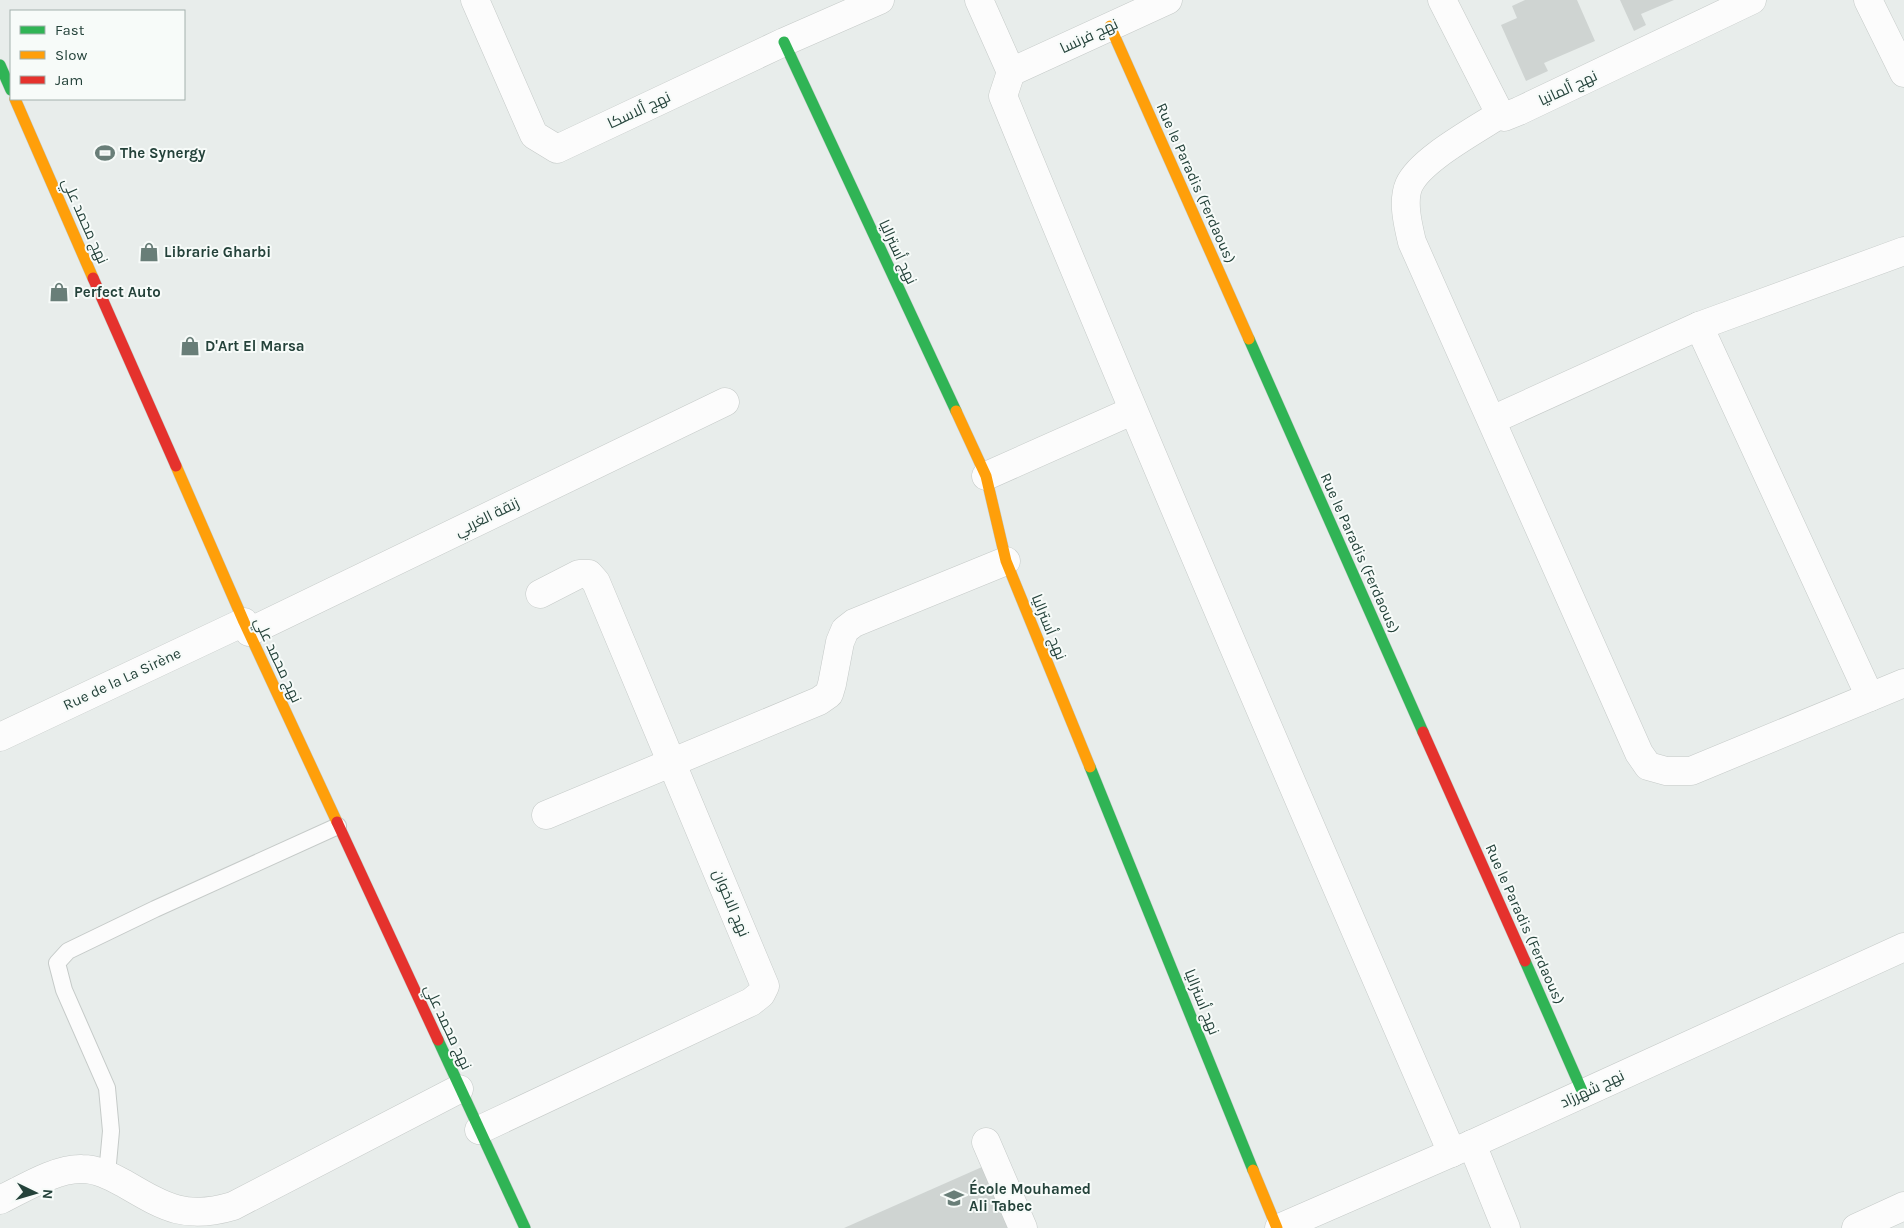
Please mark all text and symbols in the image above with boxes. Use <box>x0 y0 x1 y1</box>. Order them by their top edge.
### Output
legend <box>10 10 185 100</box>
street label: نهج فرنسا <box>1057 15 1122 59</box>
text: Fast <box>55 21 85 39</box>
text: Slow <box>55 46 87 64</box>
street label: نهج ألمانيا <box>1535 66 1601 111</box>
text: Jam <box>55 71 83 89</box>
street label: نهج ألاسكا <box>604 87 674 134</box>
street label: Rue le Paradis (Ferdaous) <box>1152 100 1240 266</box>
sports icon: The Synergy <box>94 142 116 164</box>
place label: The Synergy <box>120 144 206 162</box>
street label: نهج محمد علي <box>55 175 112 268</box>
street label: نهج أستراليا <box>873 216 922 288</box>
shop icon: Librarie Gharbi <box>138 241 160 263</box>
place label: Librarie Gharbi <box>164 243 271 261</box>
shop icon: Perfect Auto <box>48 281 70 303</box>
place label: Perfect Auto <box>74 283 161 301</box>
shop icon: D'Art El Marsa <box>179 335 201 357</box>
place label: D'Art El Marsa <box>205 337 305 355</box>
street label: Rue le Paradis (Ferdaous) <box>1316 470 1404 636</box>
street label: زنقة الغربي <box>452 494 523 543</box>
street label: نهج أستراليا <box>1026 591 1071 663</box>
street label: نهج محمد علي <box>248 615 306 707</box>
street label: Rue de la La Sirène <box>60 644 184 714</box>
street label: Rue le Paradis (Ferdaous) <box>1481 841 1569 1007</box>
street label: نهج الاخوان <box>707 867 753 940</box>
street label: نهج أستراليا <box>1179 966 1224 1038</box>
street label: نهج محمد علي <box>418 982 476 1074</box>
street label: نهج شهرزاد <box>1557 1066 1628 1114</box>
north arrow <box>10 1168 60 1218</box>
place label: École Mouhamed Ali Tabec <box>969 1179 1091 1215</box>
school or university icon: École Mouhamed Ali Tabec <box>943 1187 965 1209</box>
text: N <box>39 1188 56 1200</box>

